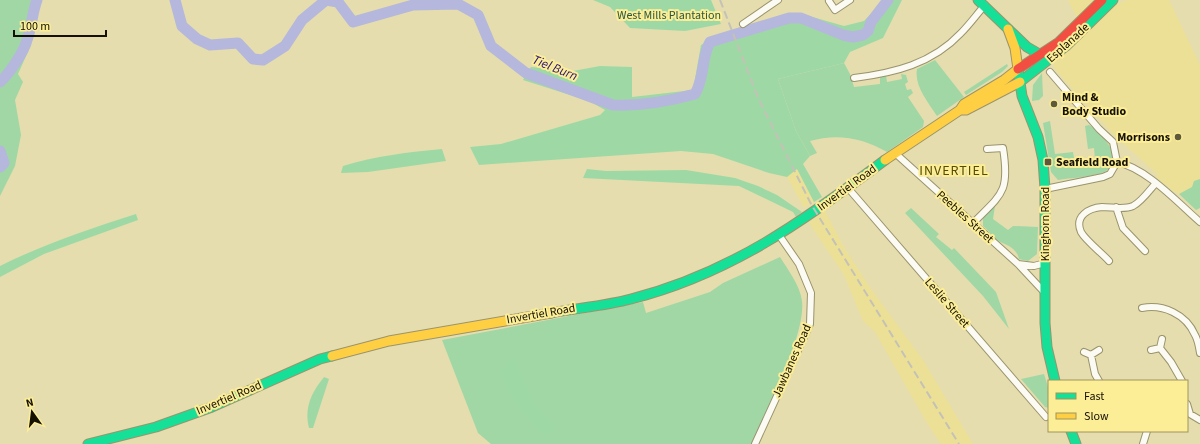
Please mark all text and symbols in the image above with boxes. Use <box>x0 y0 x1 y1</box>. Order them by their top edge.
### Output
park label: West Mills Plantation <box>617 7 721 24</box>
scale bar <box>14 12 106 38</box>
text: 100 m <box>20 18 50 35</box>
street label: Esplanade <box>1043 19 1093 67</box>
water label: Tiel Burn <box>530 51 580 85</box>
place label: Mind & Body Studio <box>1062 89 1126 120</box>
marker: Mind & Body Studio <box>1049 99 1059 109</box>
place label: Morrisons <box>1117 129 1170 146</box>
marker: Morrisons <box>1173 132 1183 142</box>
place label: Seafield Road <box>1056 154 1128 171</box>
marker: Seafield Road <box>1043 157 1053 167</box>
street label: Invertiel Road <box>814 161 880 215</box>
district label: INVERTIEL <box>919 161 989 181</box>
street label: Peebles Street <box>933 187 997 247</box>
street label: Kinghorn Road <box>1037 187 1054 261</box>
street label: Leslie Street <box>921 274 973 332</box>
street label: Invertiel Road <box>505 300 577 328</box>
street label: Jawbanes Road <box>768 322 816 400</box>
street label: Invertiel Road <box>194 377 264 419</box>
legend <box>1048 380 1188 432</box>
text: Fast <box>1084 388 1104 405</box>
north arrow <box>12 392 52 432</box>
text: N <box>24 395 35 411</box>
text: Slow <box>1084 408 1109 425</box>

